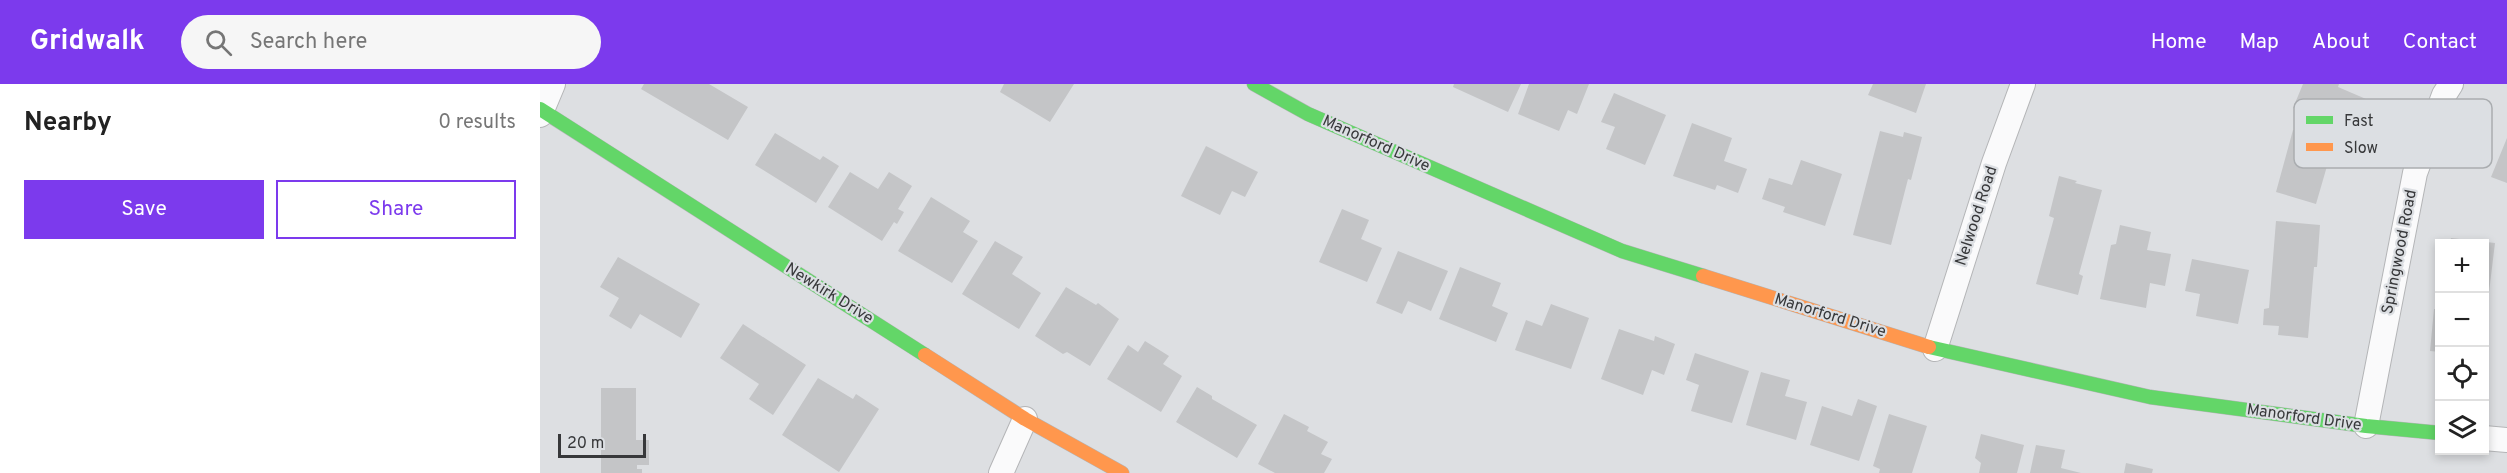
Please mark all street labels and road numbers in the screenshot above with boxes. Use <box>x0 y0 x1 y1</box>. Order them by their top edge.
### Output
street label: Manorford Drive <box>1319 111 1433 177</box>
street label: Nelwood Road <box>1951 164 2003 268</box>
street label: Springwood Road <box>2378 188 2422 316</box>
street label: Newkirk Drive <box>781 259 877 329</box>
street label: Manorford Drive <box>1772 290 1888 342</box>
street label: Manorford Drive <box>2245 400 2363 436</box>

